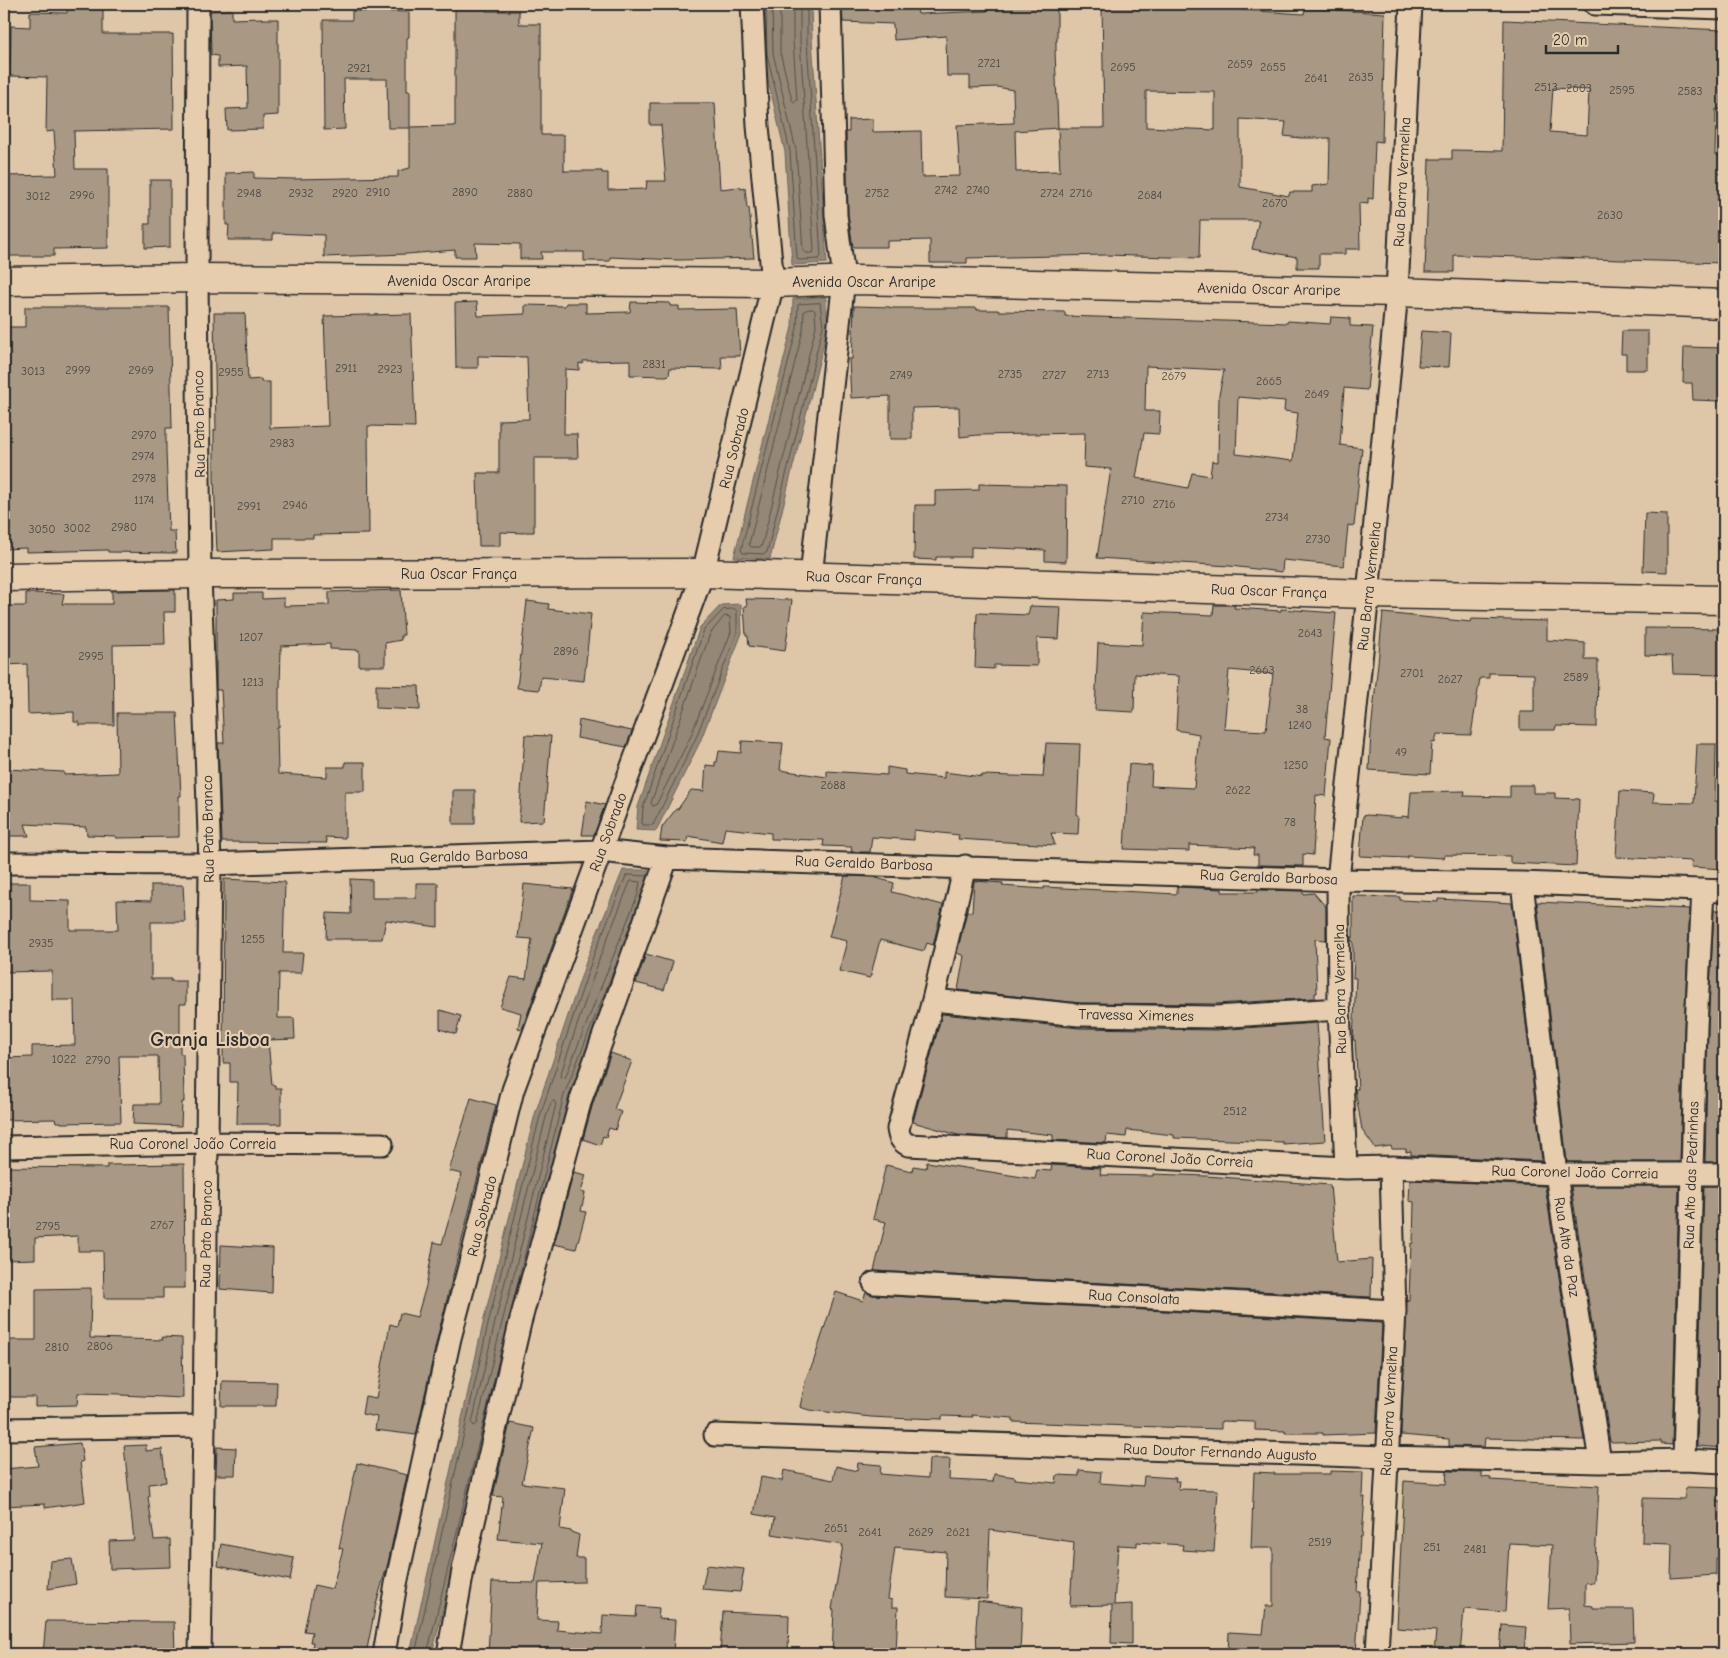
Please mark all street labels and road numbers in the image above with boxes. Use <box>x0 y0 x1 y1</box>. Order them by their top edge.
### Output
street label: Rua Barra Vermelha <box>1390 116 1414 248</box>
street label: Avenida Oscar Araripe <box>387 272 531 290</box>
street label: Avenida Oscar Araripe <box>792 273 936 291</box>
street label: Avenida Oscar Araripe <box>1197 279 1341 299</box>
street label: Rua Pato Branco <box>189 370 209 478</box>
street label: Rua Sobrado <box>715 406 753 490</box>
street label: Rua Barra Vermelha <box>1353 520 1385 652</box>
street label: Rua Oscar França <box>401 565 517 583</box>
street label: Rua Oscar França <box>805 567 923 589</box>
street label: Rua Oscar França <box>1210 580 1328 602</box>
street label: Rua Pato Branco <box>198 775 218 883</box>
street label: Rua Sobrado <box>585 790 631 874</box>
street label: Rua Geraldo Barbosa <box>390 845 528 867</box>
street label: Rua Geraldo Barbosa <box>795 852 933 874</box>
street label: Rua Geraldo Barbosa <box>1200 866 1338 888</box>
street label: Rua Barra Vermelha <box>1330 924 1350 1054</box>
street label: Travessa Ximenes <box>1078 1005 1194 1025</box>
street label: Rua Alto das Pedrinhas <box>1679 1101 1703 1249</box>
street label: Rua Coronel João Correia <box>109 1135 277 1153</box>
street label: Rua Coronel João Correia <box>1086 1145 1254 1171</box>
street label: Rua Coronel João Correia <box>1491 1162 1659 1182</box>
street label: Rua Sobrado <box>463 1174 501 1258</box>
street label: Rua Pato Branco <box>196 1180 216 1288</box>
street label: Rua Alto da Paz <box>1550 1196 1584 1299</box>
street label: Rua Consolata <box>1088 1286 1180 1308</box>
street label: Rua Barra Vermelha <box>1377 1345 1401 1477</box>
street label: Rua Doutor Fernando Augusto <box>1123 1440 1317 1464</box>

